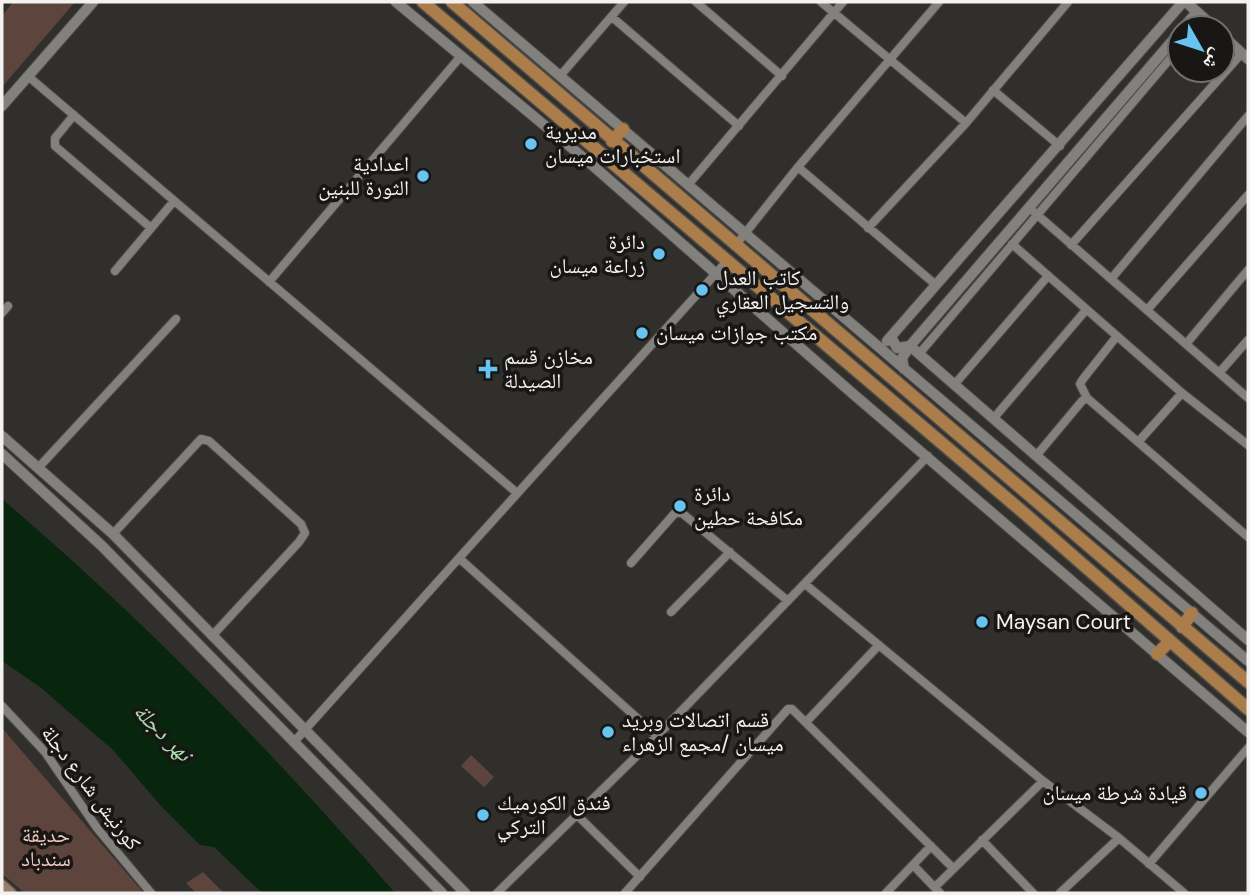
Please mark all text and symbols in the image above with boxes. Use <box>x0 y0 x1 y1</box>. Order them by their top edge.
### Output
north arrow <box>1166 14 1236 84</box>
text: ش <box>1198 44 1230 75</box>
place label: مديرية استخبارات ميسان <box>545 118 680 170</box>
marker: مديرية استخبارات ميسان <box>523 136 539 152</box>
place label: اعدادية الثورة للبنين <box>318 150 409 202</box>
marker: اعدادية الثورة للبنين <box>415 168 431 184</box>
place label: دائرة زراعة ميسان <box>549 228 645 280</box>
marker: دائرة زراعة ميسان <box>651 246 667 262</box>
place label: كاتب العدل والتسجيل العقاري <box>716 264 849 318</box>
marker: كاتب العدل والتسجيل العقاري <box>694 282 710 298</box>
place label: مكتب جوازات ميسان <box>656 319 817 347</box>
marker: مكتب جوازات ميسان <box>634 325 650 341</box>
place label: مخازن قسم الصيدلة <box>504 343 593 395</box>
marker: مخازن قسم الصيدلة <box>478 359 498 379</box>
place label: دائرة مكافحة حطين <box>694 480 803 532</box>
marker: دائرة مكافحة حطين <box>672 498 688 514</box>
place label: Maysan Court <box>996 608 1131 636</box>
marker: Maysan Court <box>974 614 990 630</box>
water label: نهر دجلة <box>127 696 201 770</box>
place label: قسم اتصالات وبريد ميسان /مجمع الزهراء <box>622 706 784 758</box>
street label: كورنيش شارع دجلة <box>35 720 147 856</box>
marker: قسم اتصالات وبريد ميسان /مجمع الزهراء <box>600 724 616 740</box>
place label: قيادة شرطة ميسان <box>1043 779 1187 807</box>
marker: قيادة شرطة ميسان <box>1193 785 1209 801</box>
place label: فندق الكورميك التركي <box>497 789 611 843</box>
marker: فندق الكورميك التركي <box>475 807 491 823</box>
park label: حديقة سندباد <box>21 821 71 873</box>

